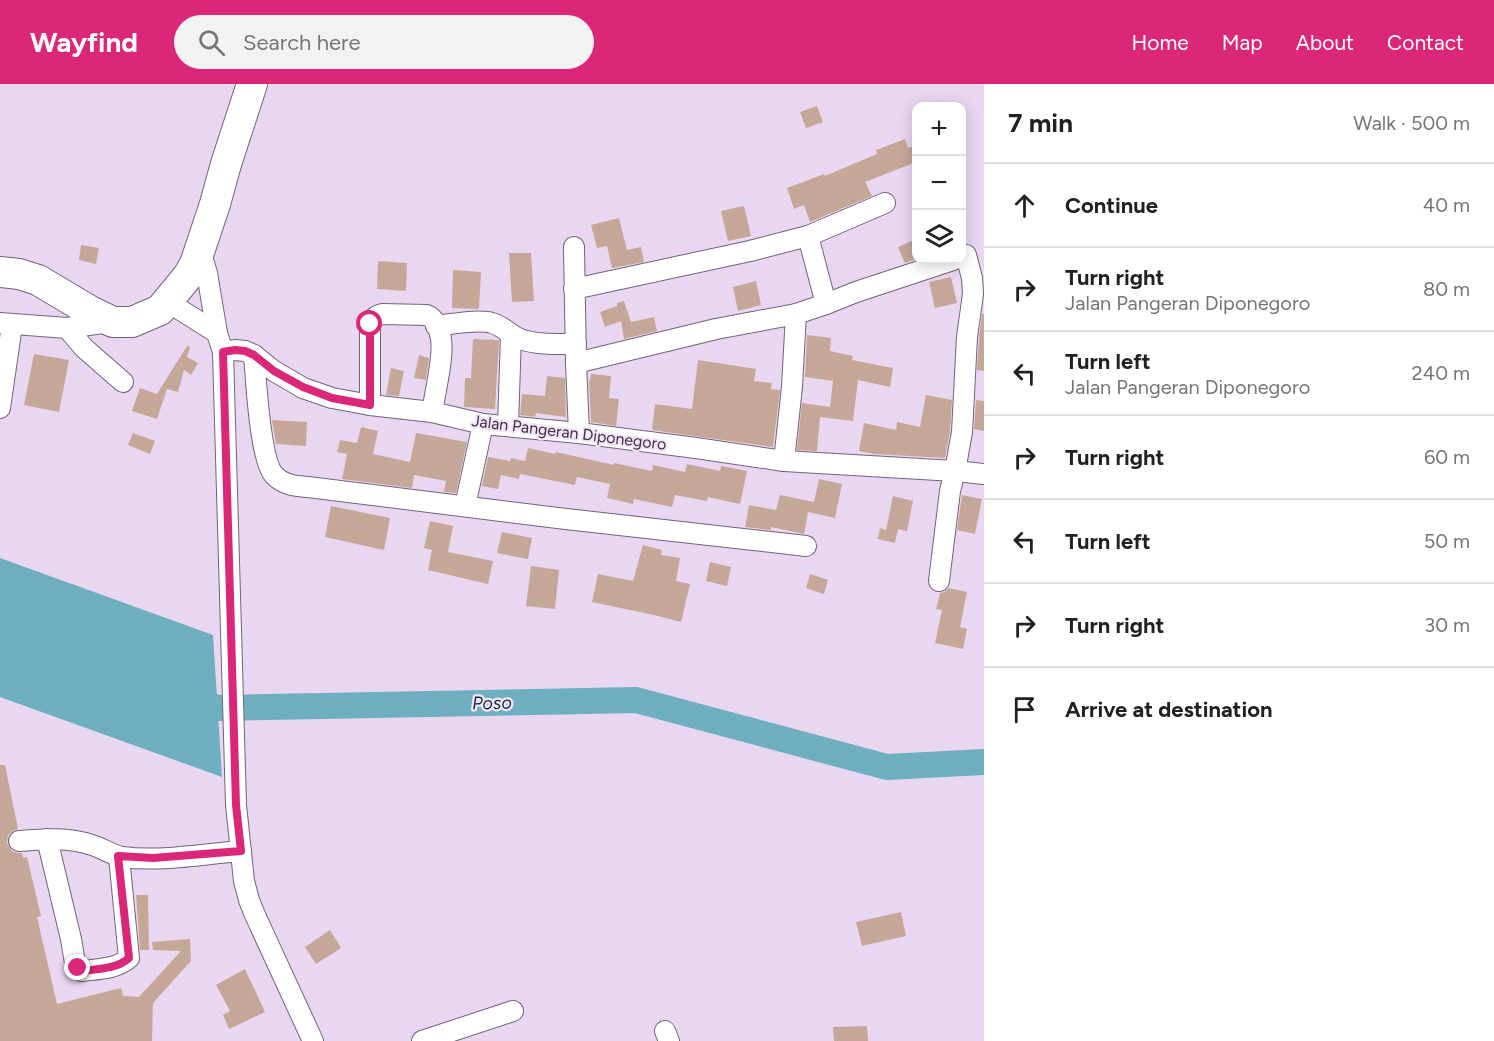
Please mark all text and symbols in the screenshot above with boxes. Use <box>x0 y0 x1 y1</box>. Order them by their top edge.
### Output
search box <box>174 15 594 69</box>
text: Wayfind <box>30 25 138 59</box>
icon: search <box>195 26 228 59</box>
text: Search here <box>243 29 361 56</box>
text: Home <box>1132 30 1189 55</box>
text: Map <box>1222 30 1263 55</box>
text: About <box>1296 30 1354 55</box>
text: Contact <box>1387 30 1464 55</box>
map controls <box>912 102 966 264</box>
button: + <box>912 102 966 156</box>
text: 7 min <box>1008 107 1073 139</box>
text: Walk · 500 m <box>1353 111 1470 135</box>
button: − <box>912 156 966 210</box>
icon: ahead <box>1008 189 1041 222</box>
text: Continue <box>1065 192 1158 219</box>
text: 40 m <box>1423 193 1470 217</box>
button: layers <box>912 210 966 264</box>
text: Turn right <box>1065 264 1164 291</box>
icon: right <box>1008 273 1041 306</box>
text: 80 m <box>1423 277 1470 301</box>
text: Jalan Pangeran Diponegoro <box>1065 291 1310 315</box>
route start <box>356 310 382 336</box>
text: Turn left <box>1065 348 1151 375</box>
icon: left <box>1008 357 1041 390</box>
text: 240 m <box>1412 361 1470 385</box>
text: Jalan Pangeran Diponegoro <box>1065 375 1310 399</box>
street label: Jalan Pangeran Diponegoro <box>470 411 667 454</box>
icon: right <box>1008 441 1041 474</box>
text: Turn right <box>1065 444 1164 471</box>
text: 60 m <box>1424 445 1470 469</box>
icon: left <box>1008 525 1041 558</box>
text: Turn left <box>1065 528 1151 555</box>
text: 50 m <box>1424 529 1470 553</box>
icon: right <box>1008 609 1041 642</box>
text: Turn right <box>1065 612 1164 639</box>
text: 30 m <box>1424 613 1470 637</box>
water label: Poso <box>472 692 512 714</box>
icon: arrive <box>1008 693 1041 726</box>
text: Arrive at destination <box>1065 696 1273 723</box>
route end <box>64 954 90 980</box>

